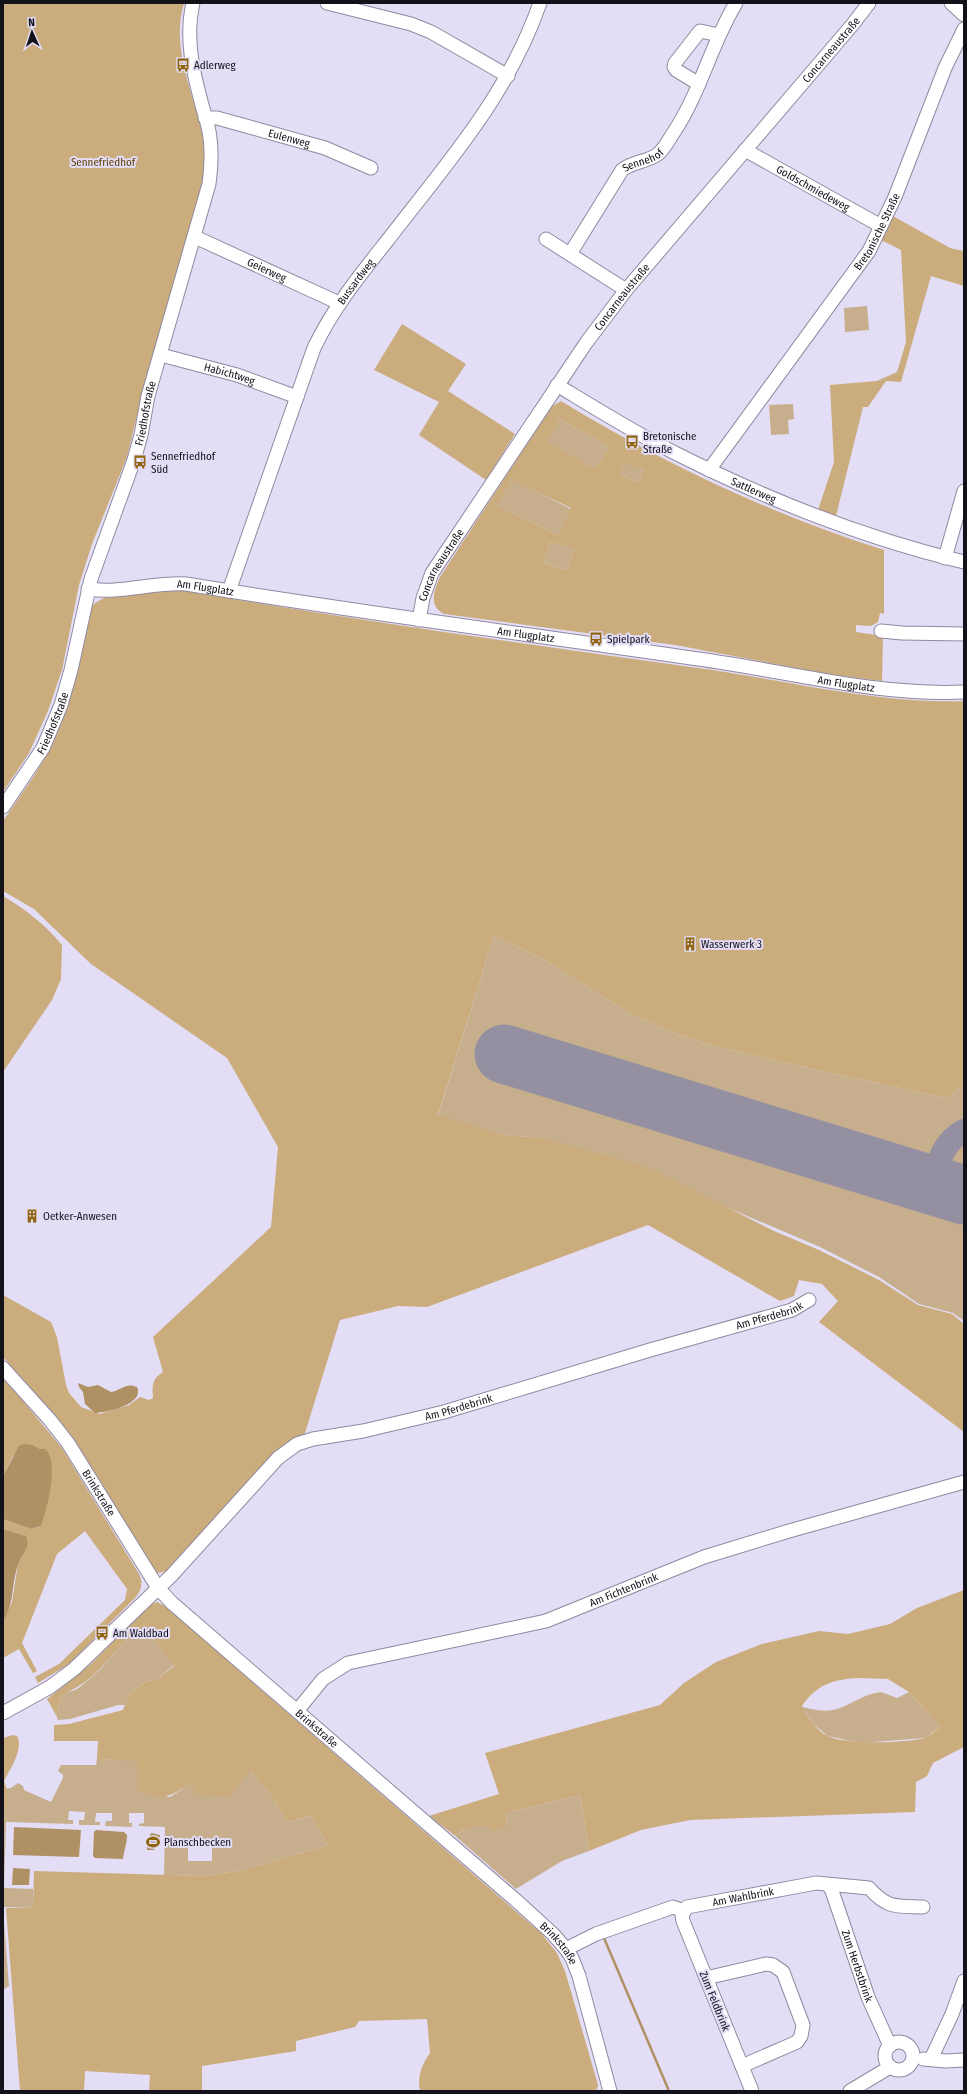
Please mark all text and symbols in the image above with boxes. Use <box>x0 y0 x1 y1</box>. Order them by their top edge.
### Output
north arrow <box>12 12 52 52</box>
street label: Concarneaustraße <box>800 15 863 85</box>
text: N <box>28 16 35 29</box>
bus stop icon: Adlerweg <box>175 57 191 73</box>
place label: Adlerweg <box>194 59 236 72</box>
street label: Eulenweg <box>267 127 312 151</box>
street label: Sennehof <box>620 146 667 175</box>
park label: Sennefriedhof <box>71 156 136 169</box>
street label: Goldschmiedeweg <box>774 163 853 215</box>
street label: Bretonische Straße <box>851 192 903 273</box>
street label: Geierweg <box>245 256 289 285</box>
street label: Bussardweg <box>335 256 378 307</box>
street label: Concarneaustraße <box>592 261 653 333</box>
street label: Habichtweg <box>202 361 257 388</box>
street label: Friedhofstraße <box>132 380 159 447</box>
place label: Bretonische Straße <box>643 430 696 456</box>
bus stop icon: Bretonische Straße <box>624 434 640 450</box>
place label: Sennefriedhof Süd <box>151 450 216 476</box>
bus stop icon: Sennefriedhof Süd <box>132 454 148 470</box>
street label: Sattlerweg <box>729 475 779 506</box>
street label: Concarneaustraße <box>417 527 467 602</box>
street label: Am Flugplatz <box>177 578 235 599</box>
street label: Am Flugplatz <box>496 625 556 646</box>
bus stop icon: Spielpark <box>588 631 604 647</box>
place label: Spielpark <box>607 633 650 646</box>
street label: Am Flugplatz <box>817 673 876 695</box>
street label: Friedhofstraße <box>35 691 71 757</box>
building icon: Wasserwerk 3 <box>682 936 698 952</box>
place label: Wasserwerk 3 <box>701 938 762 951</box>
building icon: Oetker-Anwesen <box>24 1208 40 1224</box>
place label: Oetker-Anwesen <box>43 1210 117 1223</box>
street label: Am Pferdebrink <box>735 1299 806 1332</box>
street label: Am Pferdebrink <box>424 1392 495 1423</box>
street label: Brinkstraße <box>79 1468 118 1519</box>
street label: Am Fichtenbrink <box>588 1570 661 1610</box>
bus stop icon: Am Waldbad <box>94 1625 110 1641</box>
place label: Am Waldbad <box>113 1627 169 1640</box>
street label: Brinkstraße <box>293 1707 341 1751</box>
sports icon: Planschbecken <box>145 1834 161 1850</box>
place label: Planschbecken <box>164 1836 231 1849</box>
street label: Am Wahlbrink <box>711 1885 776 1909</box>
street label: Brinkstraße <box>537 1919 580 1966</box>
street label: Zum Herbstbrink <box>839 1928 876 2005</box>
street label: Zum Feldbrink <box>697 1969 733 2034</box>

